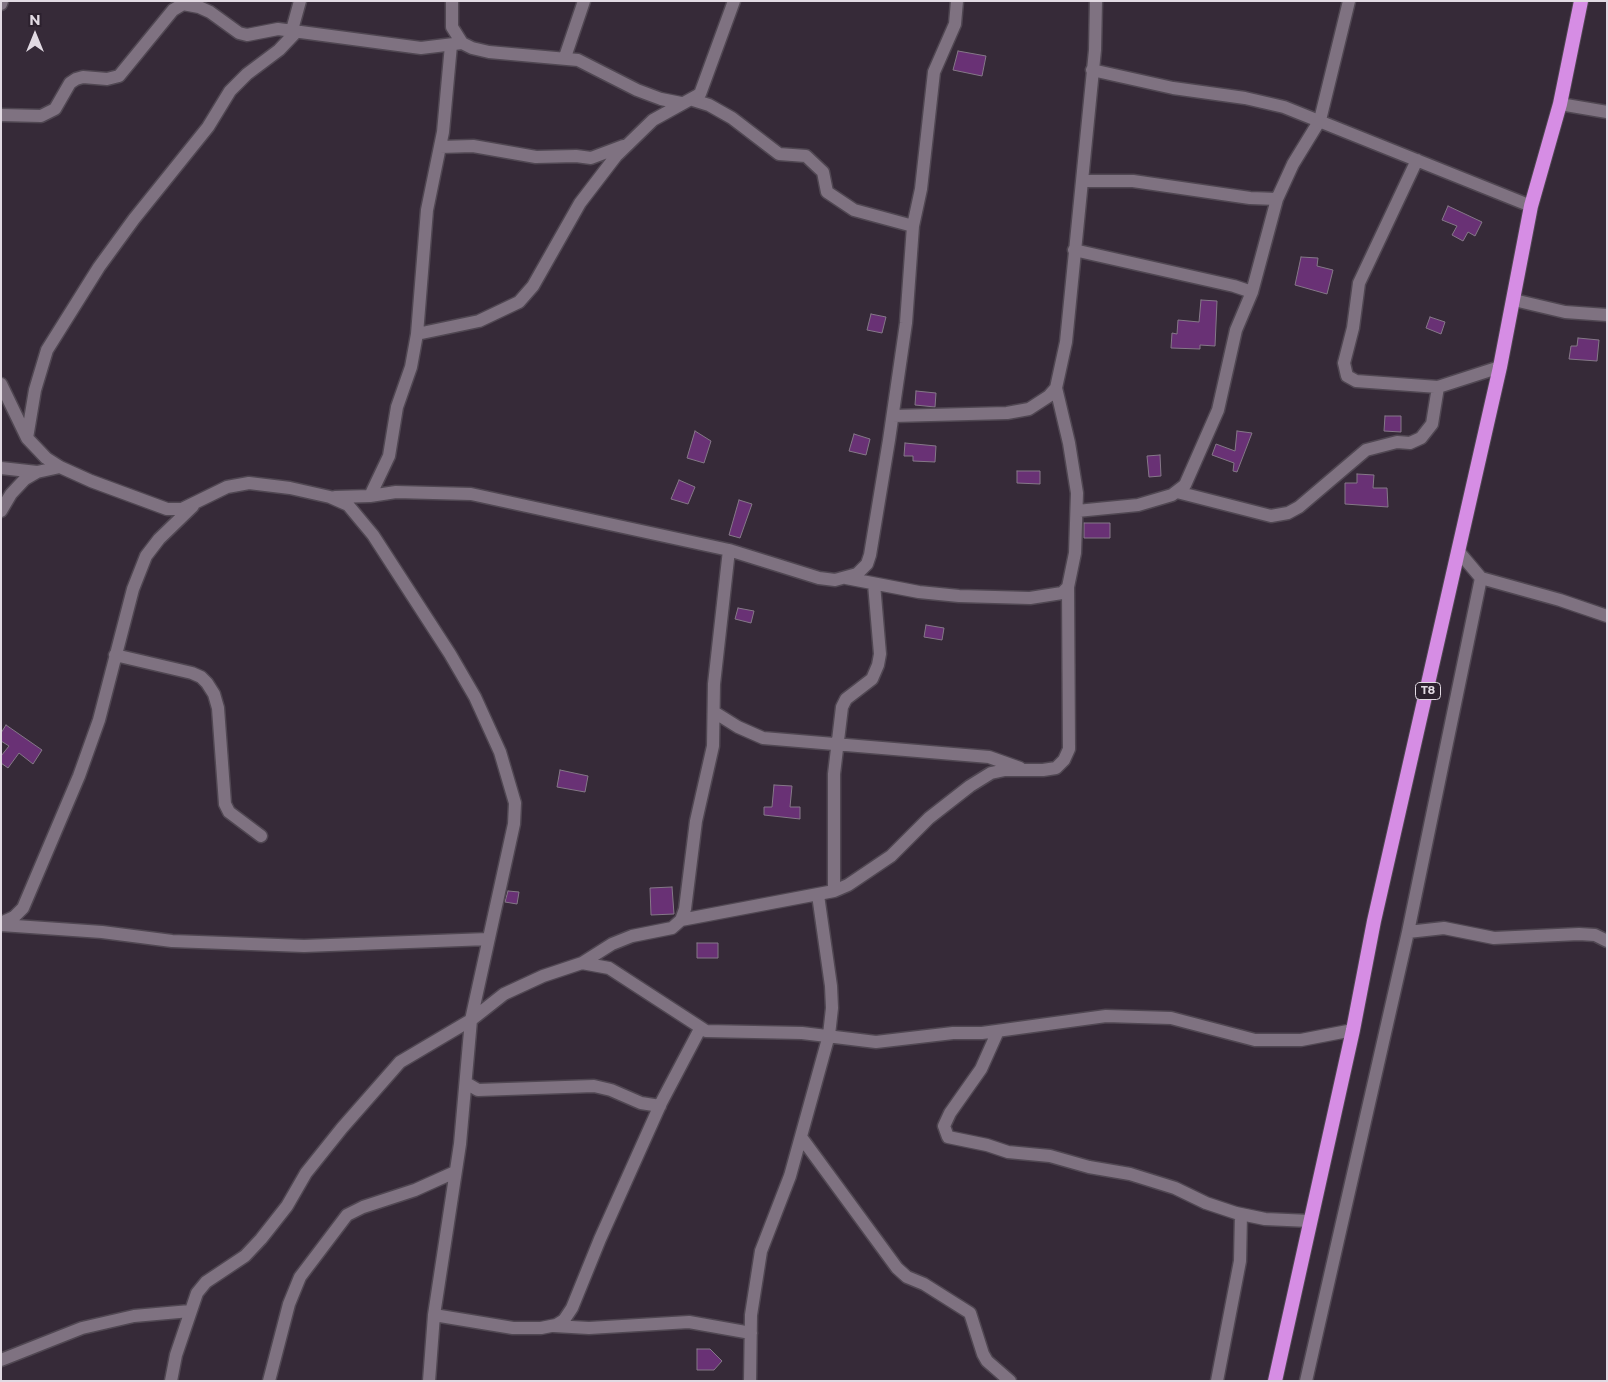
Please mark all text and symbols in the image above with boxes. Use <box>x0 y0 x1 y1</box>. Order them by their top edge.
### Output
north arrow <box>10 10 60 60</box>
text: N <box>29 11 41 29</box>
road number: T8 <box>1416 682 1440 699</box>

